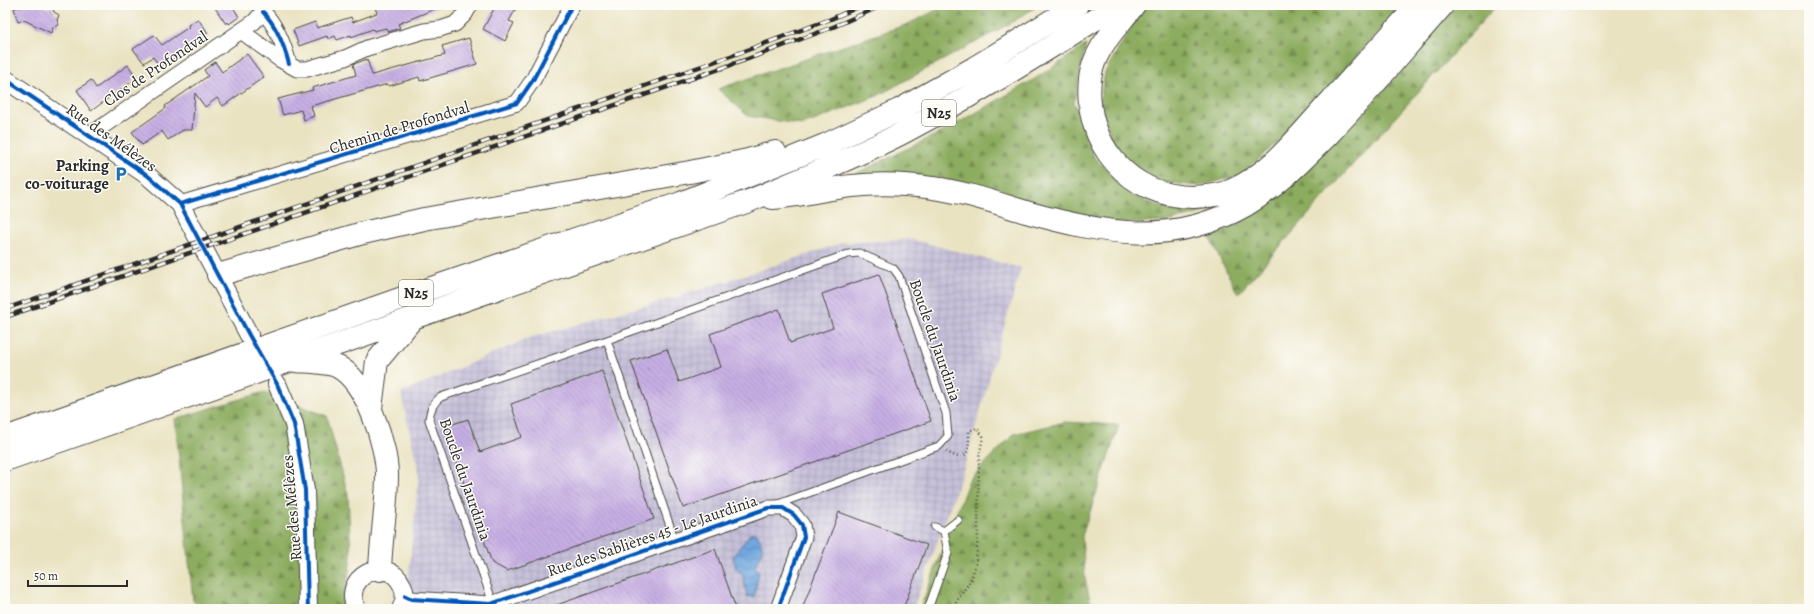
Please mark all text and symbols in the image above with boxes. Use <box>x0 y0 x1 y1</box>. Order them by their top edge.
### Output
street label: Clos de Profondval <box>99 26 212 112</box>
street label: Chemin de Profondval <box>326 96 472 160</box>
street label: Rue des Mélèzes <box>62 98 161 177</box>
road number: N25 <box>922 100 956 126</box>
place label: Parking co-voiturage <box>25 155 110 195</box>
parking icon: Parking co-voiturage <box>112 165 130 183</box>
street label: Boucle du Jaurdinia <box>904 276 966 405</box>
road number: N25 <box>399 280 433 306</box>
street label: Boucle du Jaurdinia <box>434 415 496 544</box>
street label: Rue des Mélèzes <box>276 454 308 562</box>
street label: Rue des Sablières 45 - Le Jaurdinia <box>544 489 761 582</box>
scale bar <box>28 562 127 588</box>
text: 50 m <box>34 568 58 584</box>

